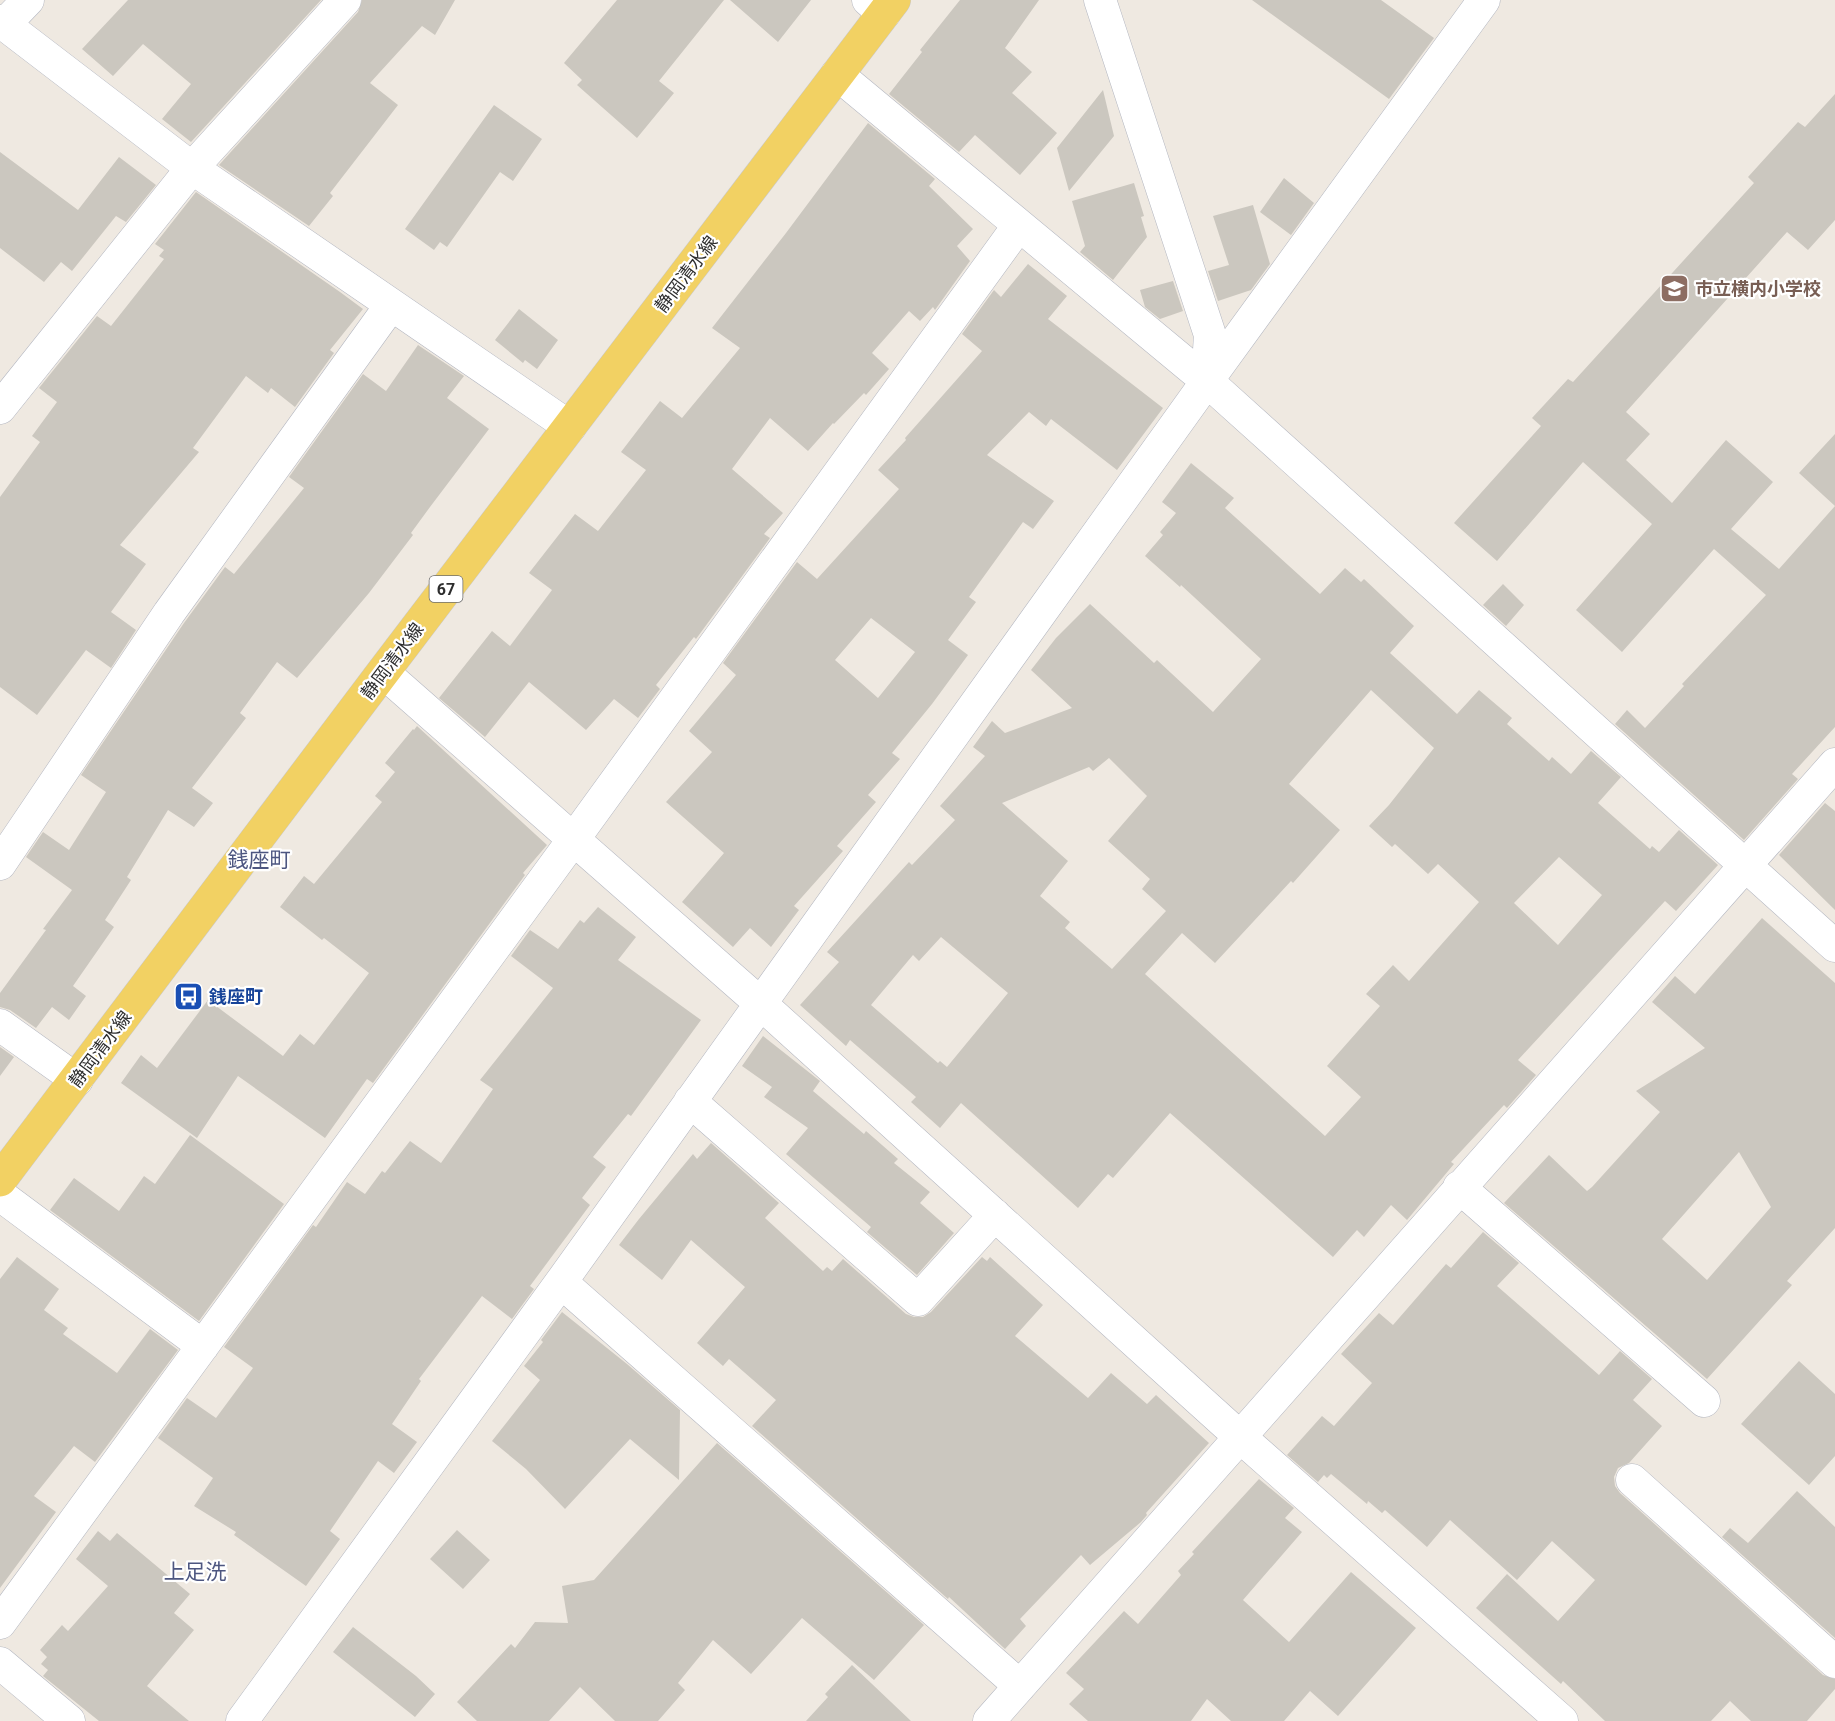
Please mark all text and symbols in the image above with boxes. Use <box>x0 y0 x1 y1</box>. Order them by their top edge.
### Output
street label: 静岡清水線 <box>651 232 721 316</box>
school or university icon: 市立横内小学校 <box>1658 272 1690 304</box>
place label: 市立横内小学校 <box>1695 278 1821 299</box>
road number: 67 <box>430 576 462 602</box>
street label: 静岡清水線 <box>357 619 427 703</box>
district label: 銭座町 <box>228 848 291 872</box>
bus stop icon: 銭座町 <box>172 980 204 1012</box>
place label: 銭座町 <box>208 986 263 1007</box>
street label: 静岡清水線 <box>65 1007 135 1091</box>
district label: 上足洗 <box>164 1560 227 1584</box>

